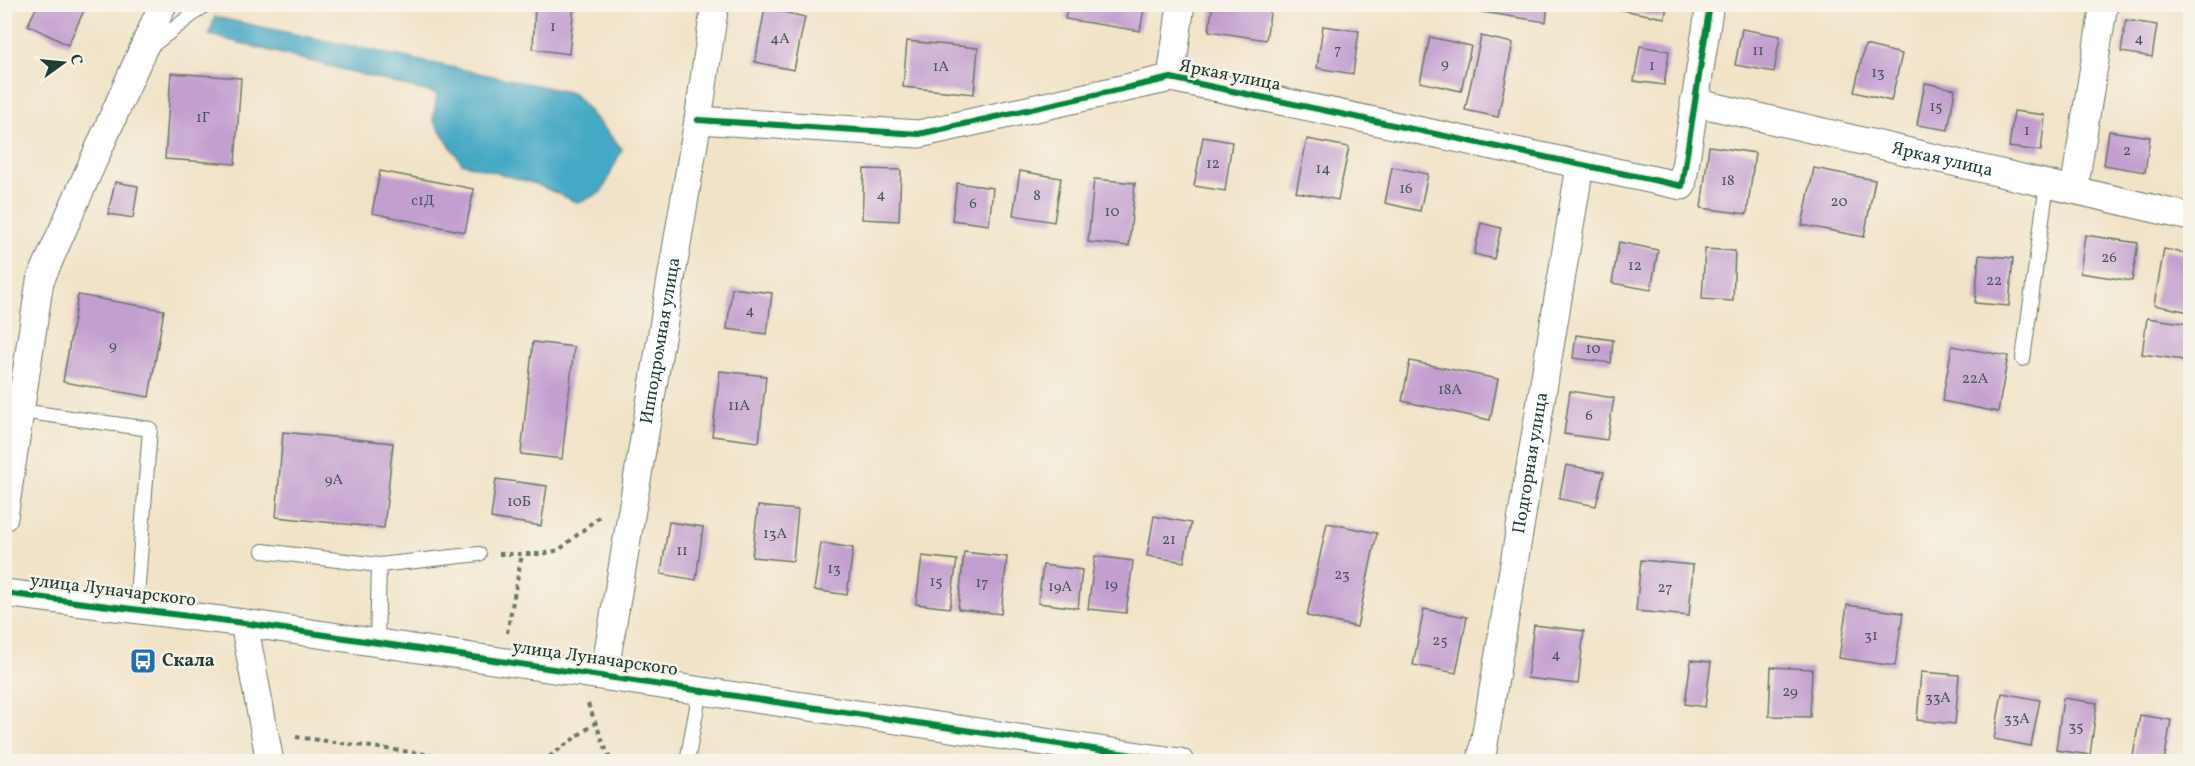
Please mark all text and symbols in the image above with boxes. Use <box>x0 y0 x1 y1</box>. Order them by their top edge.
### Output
house number: 1 <box>550 17 556 38</box>
house number: 4А <box>770 29 790 50</box>
house number: 4 <box>2135 29 2144 50</box>
north arrow <box>33 33 93 93</box>
house number: 7 <box>1334 40 1342 61</box>
house number: 11 <box>1752 41 1764 62</box>
text: С <box>64 52 88 67</box>
street label: Яркая улица <box>1177 54 1283 98</box>
house number: 9 <box>1441 54 1449 75</box>
house number: 1 <box>1649 56 1655 77</box>
house number: 1А <box>933 57 950 78</box>
house number: 13 <box>1871 63 1885 84</box>
house number: 15 <box>1929 97 1943 118</box>
house number: 1Г <box>196 108 210 129</box>
house number: 1 <box>2024 121 2030 142</box>
street label: Яркая улица <box>1889 136 1995 183</box>
house number: 2 <box>2123 141 2131 162</box>
house number: 12 <box>1206 154 1220 175</box>
house number: 14 <box>1316 159 1330 180</box>
house number: 18 <box>1721 171 1735 192</box>
house number: 16 <box>1399 179 1413 200</box>
house number: 4 <box>877 185 886 206</box>
house number: 8 <box>1033 186 1041 207</box>
house number: с1Д <box>411 191 435 212</box>
house number: 20 <box>1831 192 1847 213</box>
house number: 6 <box>969 194 977 215</box>
house number: 10 <box>1105 202 1119 223</box>
house number: 26 <box>2101 248 2117 269</box>
street label: Ипподромная улица <box>634 255 687 426</box>
house number: 12 <box>1628 256 1642 277</box>
house number: 22 <box>1986 271 2002 292</box>
house number: 4 <box>746 301 755 322</box>
house number: 9 <box>109 336 117 357</box>
house number: 10 <box>1586 339 1600 360</box>
house number: 22А <box>1962 369 1989 390</box>
house number: 18А <box>1438 380 1462 401</box>
street label: Подгорная улица <box>1507 390 1555 536</box>
house number: 11А <box>728 396 751 417</box>
house number: 6 <box>1585 406 1593 427</box>
house number: 9А <box>325 470 344 491</box>
house number: 10Б <box>507 492 531 513</box>
house number: 13А <box>763 524 787 545</box>
house number: 21 <box>1162 530 1176 551</box>
house number: 11 <box>676 541 688 562</box>
house number: 13 <box>827 559 841 580</box>
house number: 23 <box>1334 565 1350 586</box>
street label: улица Луначарского <box>29 568 197 614</box>
house number: 15 <box>929 572 943 593</box>
house number: 17 <box>975 573 989 594</box>
house number: 19 <box>1104 575 1118 596</box>
house number: 19А <box>1048 577 1073 598</box>
house number: 27 <box>1658 578 1672 599</box>
house number: 31 <box>1864 626 1878 647</box>
house number: 25 <box>1432 631 1448 652</box>
street label: улица Луначарского <box>511 635 679 683</box>
house number: 4 <box>1552 645 1561 666</box>
bus stop icon: Скала <box>128 646 158 676</box>
place label: Скала <box>162 649 215 674</box>
house number: 29 <box>1782 682 1798 703</box>
house number: 33А <box>1925 688 1951 709</box>
house number: 33А <box>2004 709 2030 730</box>
house number: 35 <box>2069 717 2083 738</box>

